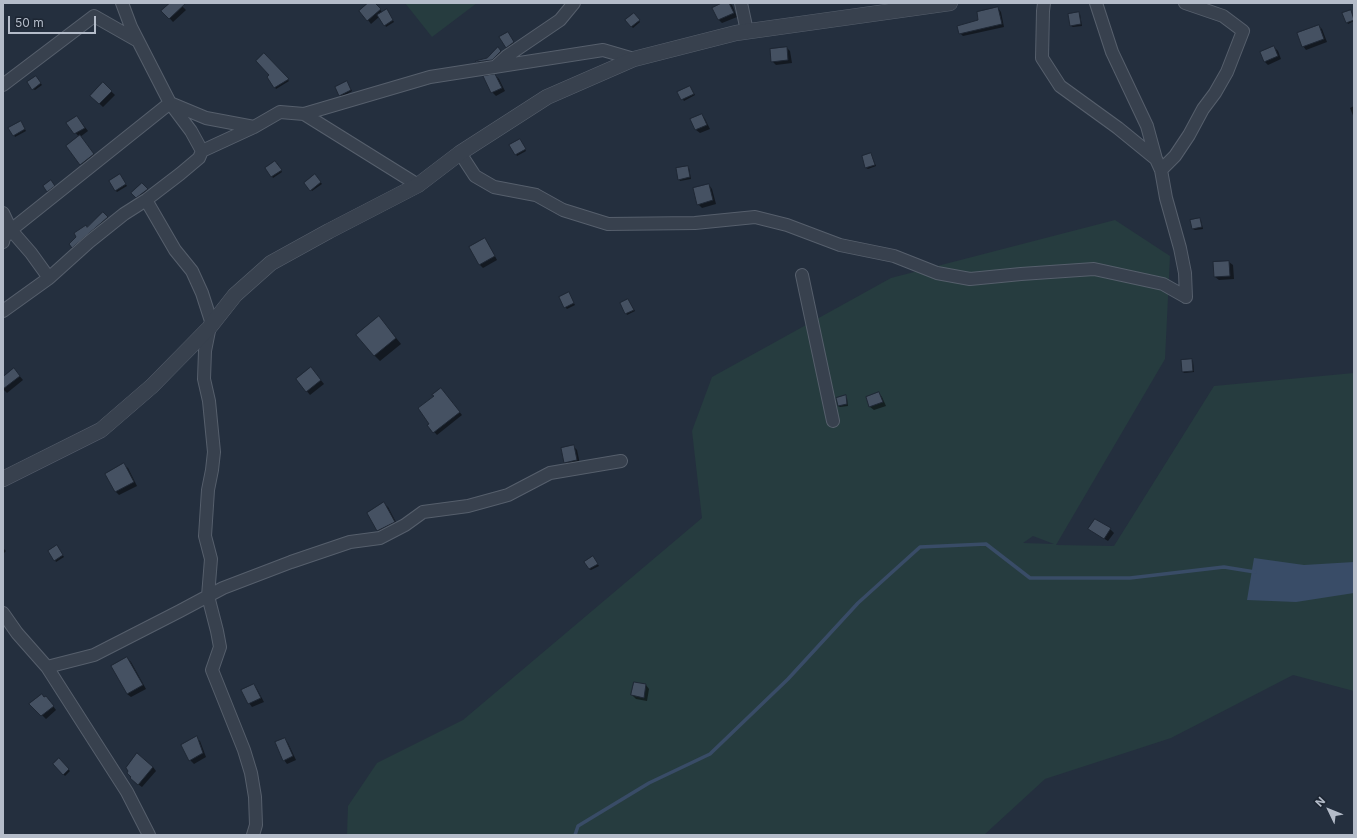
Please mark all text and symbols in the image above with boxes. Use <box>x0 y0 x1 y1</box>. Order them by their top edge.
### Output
scale bar <box>10 8 98 34</box>
text: 50 m <box>15 15 44 30</box>
north arrow <box>1309 790 1349 830</box>
text: N <box>1312 794 1328 810</box>

